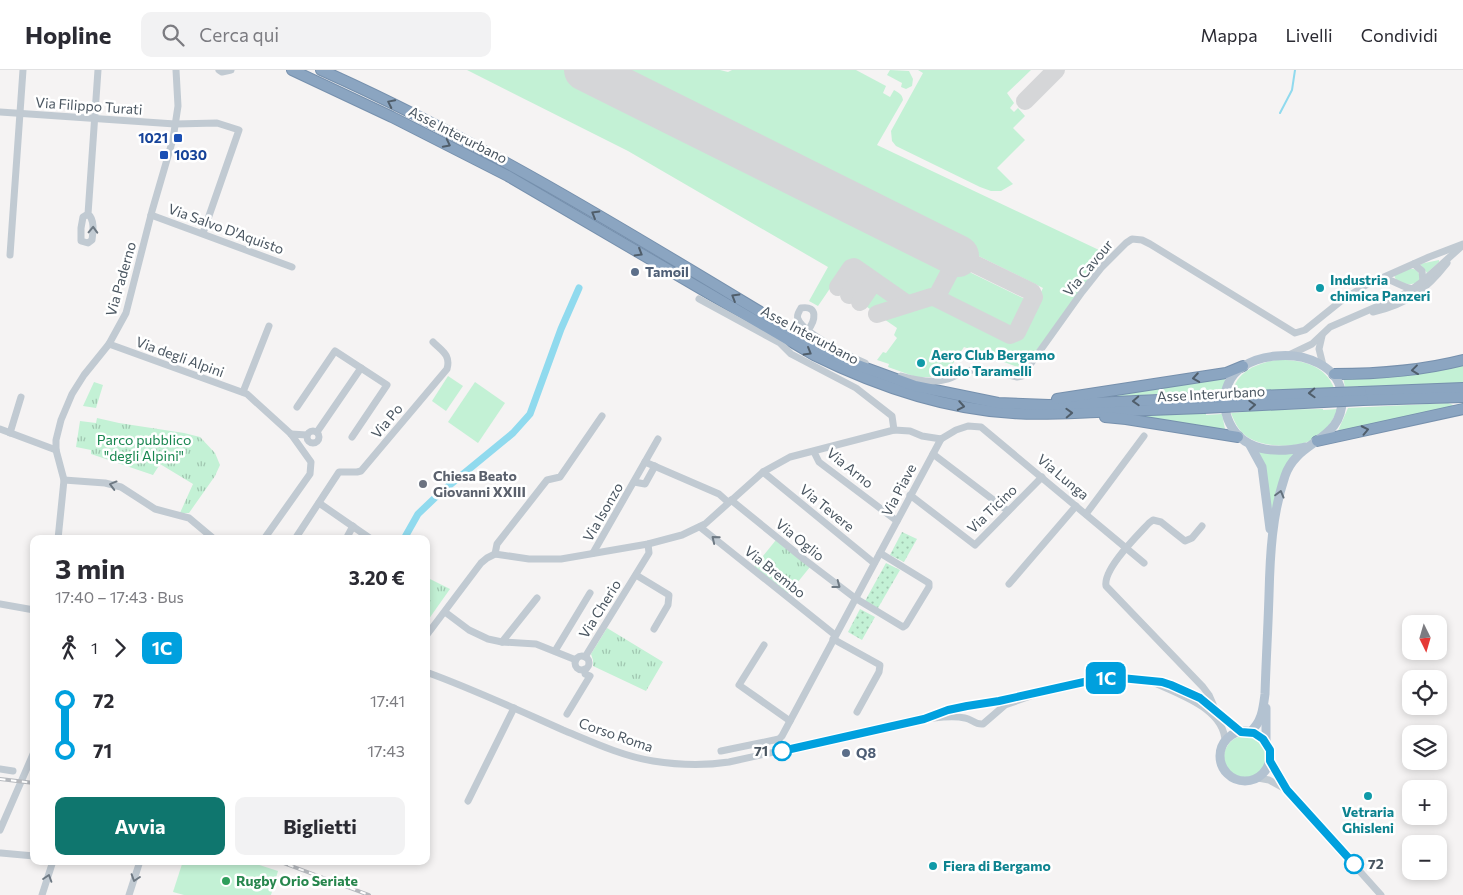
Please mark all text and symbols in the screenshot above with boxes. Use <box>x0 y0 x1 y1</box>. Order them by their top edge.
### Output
search box <box>141 12 491 57</box>
text: Hopline <box>25 20 111 49</box>
icon: search <box>159 21 187 49</box>
text: Cerca qui <box>199 23 279 46</box>
text: Mappa <box>1200 24 1258 46</box>
text: Livelli <box>1286 24 1333 46</box>
text: Condividi <box>1361 24 1438 46</box>
street label: Via Filippo Turati <box>35 93 143 118</box>
one-way arrow <box>387 99 396 109</box>
street label: Asse Interurbano <box>406 102 510 167</box>
place label: 1021 <box>138 129 168 146</box>
marker: 1021 <box>172 132 184 144</box>
one-way arrow <box>441 138 450 148</box>
place label: 1030 <box>174 146 207 163</box>
marker: 1030 <box>158 149 170 161</box>
street label: Via Salvo D'Aquisto <box>166 200 286 257</box>
one-way arrow <box>592 210 601 220</box>
one-way arrow <box>87 226 98 234</box>
street label: Via Cavour <box>1059 236 1116 299</box>
street label: Via Paderno <box>102 240 139 318</box>
one-way arrow <box>634 246 643 256</box>
place label: Tamoil <box>645 263 689 280</box>
marker: Tamoil <box>629 266 641 278</box>
place label: Industria chimica Panzeri <box>1330 271 1431 304</box>
marker: Industria chimica Panzeri <box>1314 282 1326 294</box>
one-way arrow <box>731 293 740 303</box>
street label: Asse Interurbano <box>758 302 862 368</box>
street label: Via degli Alpini <box>134 333 227 380</box>
one-way arrow <box>803 345 812 355</box>
place label: Aero Club Bergamo Guido Taramelli <box>931 346 1055 379</box>
marker: Aero Club Bergamo Guido Taramelli <box>915 357 927 369</box>
one-way arrow <box>1411 364 1419 375</box>
one-way arrow <box>1191 372 1200 382</box>
street label: Asse Interurbano <box>1156 382 1266 405</box>
one-way arrow <box>1308 388 1316 399</box>
one-way arrow <box>1132 395 1140 406</box>
street label: Via Po <box>367 400 406 442</box>
one-way arrow <box>1248 400 1256 411</box>
one-way arrow <box>956 401 965 411</box>
one-way arrow <box>1065 408 1073 419</box>
one-way arrow <box>1360 426 1369 436</box>
park label: Parco pubblico "degli Alpini" <box>97 431 191 464</box>
street label: Via Arno <box>824 444 877 491</box>
street label: Via Lunga <box>1034 450 1092 503</box>
street label: Via Piave <box>878 461 919 519</box>
place label: Chiesa Beato Giovanni XXIII <box>433 467 526 500</box>
marker: Chiesa Beato Giovanni XXIII <box>417 478 429 490</box>
street label: Via Isonzo <box>579 479 626 544</box>
street label: Via Tevere <box>797 480 858 535</box>
one-way arrow <box>109 481 117 491</box>
street label: Via Ticino <box>963 481 1020 537</box>
one-way arrow <box>1274 490 1284 498</box>
street label: Via Oglio <box>773 515 828 564</box>
one-way arrow <box>712 537 721 545</box>
street label: Via Brembo <box>741 542 809 601</box>
text: 3 min <box>55 551 125 585</box>
text: 3.20 € <box>349 566 405 589</box>
street label: Via Cherio <box>575 576 624 641</box>
one-way arrow <box>832 579 841 588</box>
text: 17:40 – 17:43 · Bus <box>55 587 184 606</box>
north arrow <box>1402 615 1448 660</box>
map controls <box>1402 615 1447 880</box>
icon: walk <box>55 634 83 662</box>
icon: forward <box>106 634 134 662</box>
text: 1C <box>152 637 172 659</box>
text: 1 <box>91 638 98 657</box>
line badge: 1C <box>1084 662 1128 694</box>
text: 1C <box>1096 667 1116 689</box>
button: locate <box>1402 670 1447 715</box>
text: 72 <box>93 689 114 712</box>
text: 17:41 <box>370 691 405 710</box>
street label: Corso Roma <box>577 714 656 755</box>
button: layers <box>1402 725 1447 770</box>
text: 71 <box>93 739 112 762</box>
text: 17:43 <box>367 741 405 760</box>
marker: 71 <box>772 741 792 761</box>
place label: 71 <box>754 742 768 759</box>
place label: Q8 <box>856 744 876 761</box>
marker: Q8 <box>840 747 852 759</box>
button: + <box>1402 780 1447 825</box>
marker: Vetraria Ghisleni <box>1362 790 1374 802</box>
button: Avvia <box>55 797 225 855</box>
button: Biglietti <box>235 797 405 855</box>
place label: Vetraria Ghisleni <box>1342 803 1394 836</box>
button: − <box>1402 835 1447 880</box>
marker: 72 <box>1344 854 1364 874</box>
place label: 72 <box>1368 855 1384 872</box>
place label: Fiera di Bergamo <box>943 857 1051 874</box>
marker: Fiera di Bergamo <box>927 860 939 872</box>
place label: Rugby Orio Seriate <box>236 872 358 889</box>
one-way arrow <box>131 873 141 882</box>
one-way arrow <box>42 874 52 883</box>
marker: Rugby Orio Seriate <box>220 875 232 887</box>

